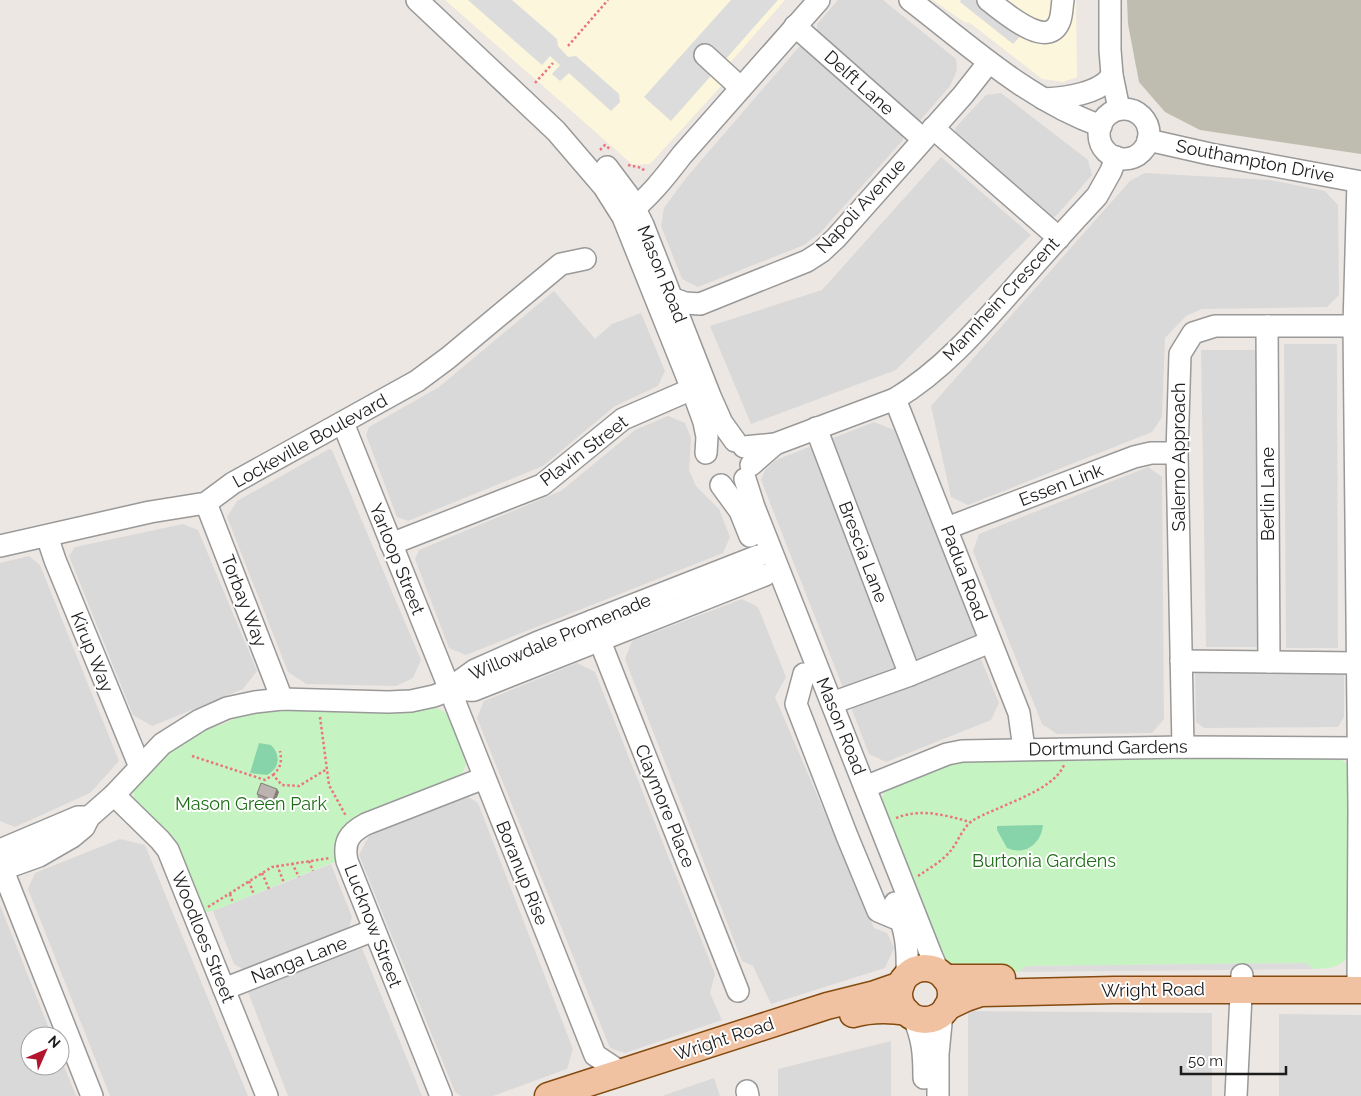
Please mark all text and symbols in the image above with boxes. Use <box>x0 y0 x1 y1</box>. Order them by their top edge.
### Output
street label: Delft Lane <box>820 46 899 120</box>
street label: Southampton Drive <box>1174 135 1336 186</box>
street label: Napoli Avenue <box>812 154 910 257</box>
street label: Mason Road <box>633 222 692 326</box>
street label: Mannhein Crescent <box>938 233 1063 365</box>
street label: Salerno Approach <box>1168 382 1189 532</box>
street label: Lockeville Boulevard <box>229 389 391 492</box>
street label: Plavin Street <box>536 411 632 490</box>
street label: Berlin Lane <box>1257 446 1278 541</box>
street label: Essen Link <box>1016 459 1106 510</box>
street label: Brescia Lane <box>835 498 893 606</box>
street label: Yarloop Street <box>366 500 429 618</box>
street label: Padua Road <box>937 522 992 623</box>
street label: Torbay Way <box>217 552 272 650</box>
street label: Willowdale Promenade <box>466 589 654 684</box>
street label: Kirup Way <box>67 609 118 695</box>
street label: Mason Road <box>812 674 871 778</box>
street label: Dortmund Gardens <box>1028 736 1188 759</box>
street label: Claymore Place <box>631 741 700 871</box>
park label: Mason Green Park <box>175 793 327 814</box>
street label: Boranup Rise <box>492 818 553 928</box>
park label: Burtonia Gardens <box>972 850 1116 871</box>
street label: Lucknow Street <box>340 861 407 990</box>
street label: Woodloes Street <box>168 868 239 1005</box>
street label: Nanga Lane <box>248 931 350 987</box>
street label: Wright Road <box>1101 978 1205 1001</box>
street label: Wright Road <box>671 1013 776 1065</box>
north arrow <box>20 1026 70 1076</box>
text: N <box>45 1032 64 1051</box>
scale bar <box>1181 1044 1286 1076</box>
text: 50 m <box>1188 1052 1223 1070</box>

